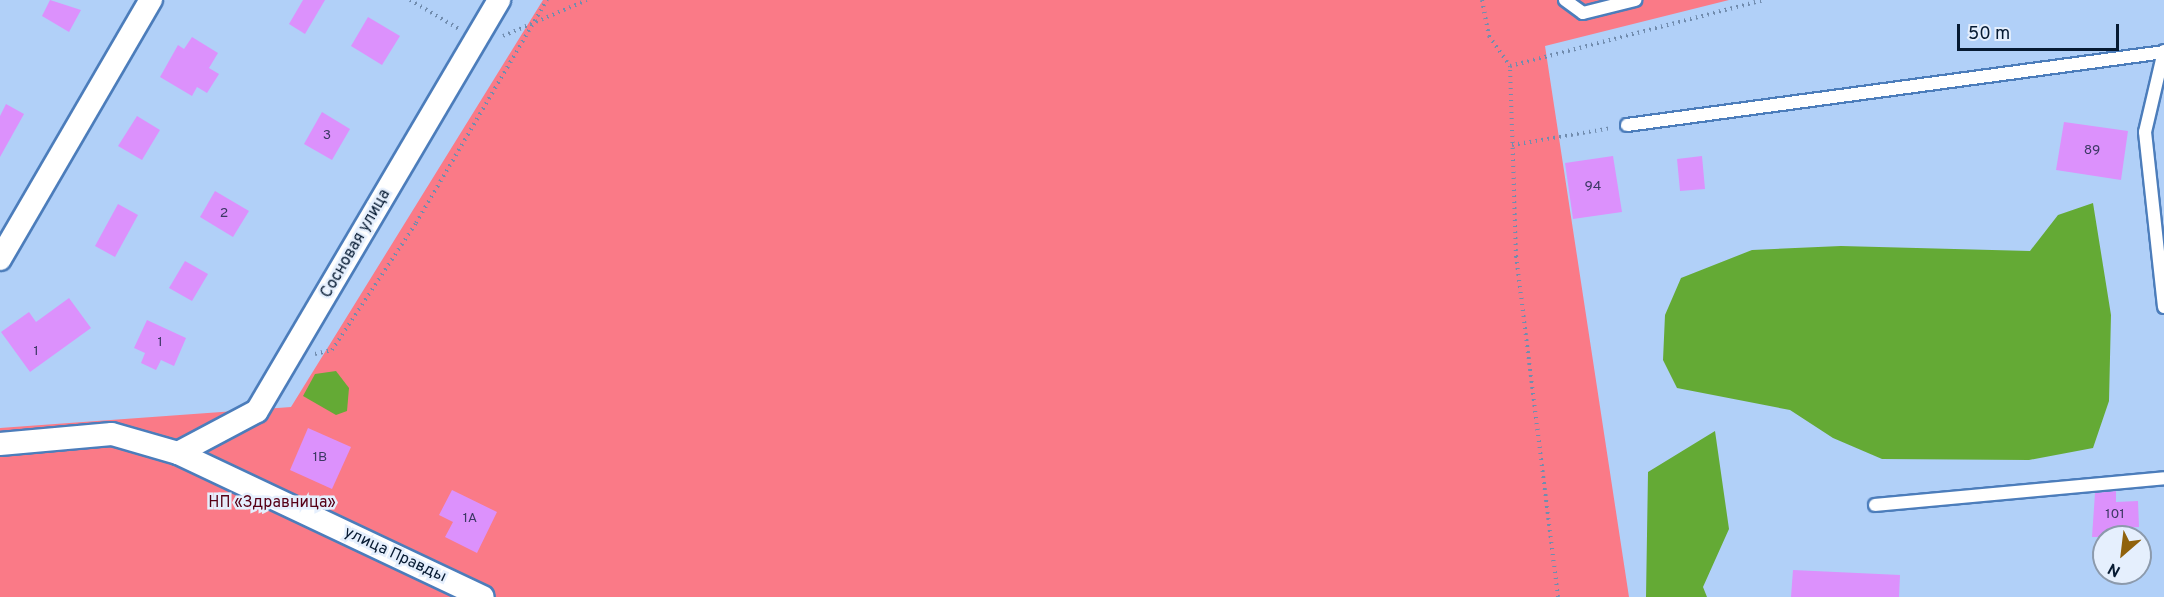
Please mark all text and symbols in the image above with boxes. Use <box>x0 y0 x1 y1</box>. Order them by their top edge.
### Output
scale bar <box>1960 12 2122 50</box>
text: 50 m <box>1968 23 2010 46</box>
house number: 3 <box>323 128 331 144</box>
house number: 89 <box>2084 143 2100 159</box>
house number: 94 <box>1584 179 1602 195</box>
street label: Сосновая улица <box>317 186 395 302</box>
house number: 2 <box>220 206 228 222</box>
house number: 1 <box>157 335 163 351</box>
house number: 1 <box>33 344 39 360</box>
house number: 1В <box>313 450 327 466</box>
park label: НП «Здравница» <box>208 493 336 513</box>
house number: 101 <box>2105 507 2125 523</box>
house number: 1А <box>463 511 477 527</box>
street label: улица Правды <box>341 523 449 587</box>
north arrow <box>2092 525 2152 585</box>
text: N <box>2105 558 2124 581</box>

